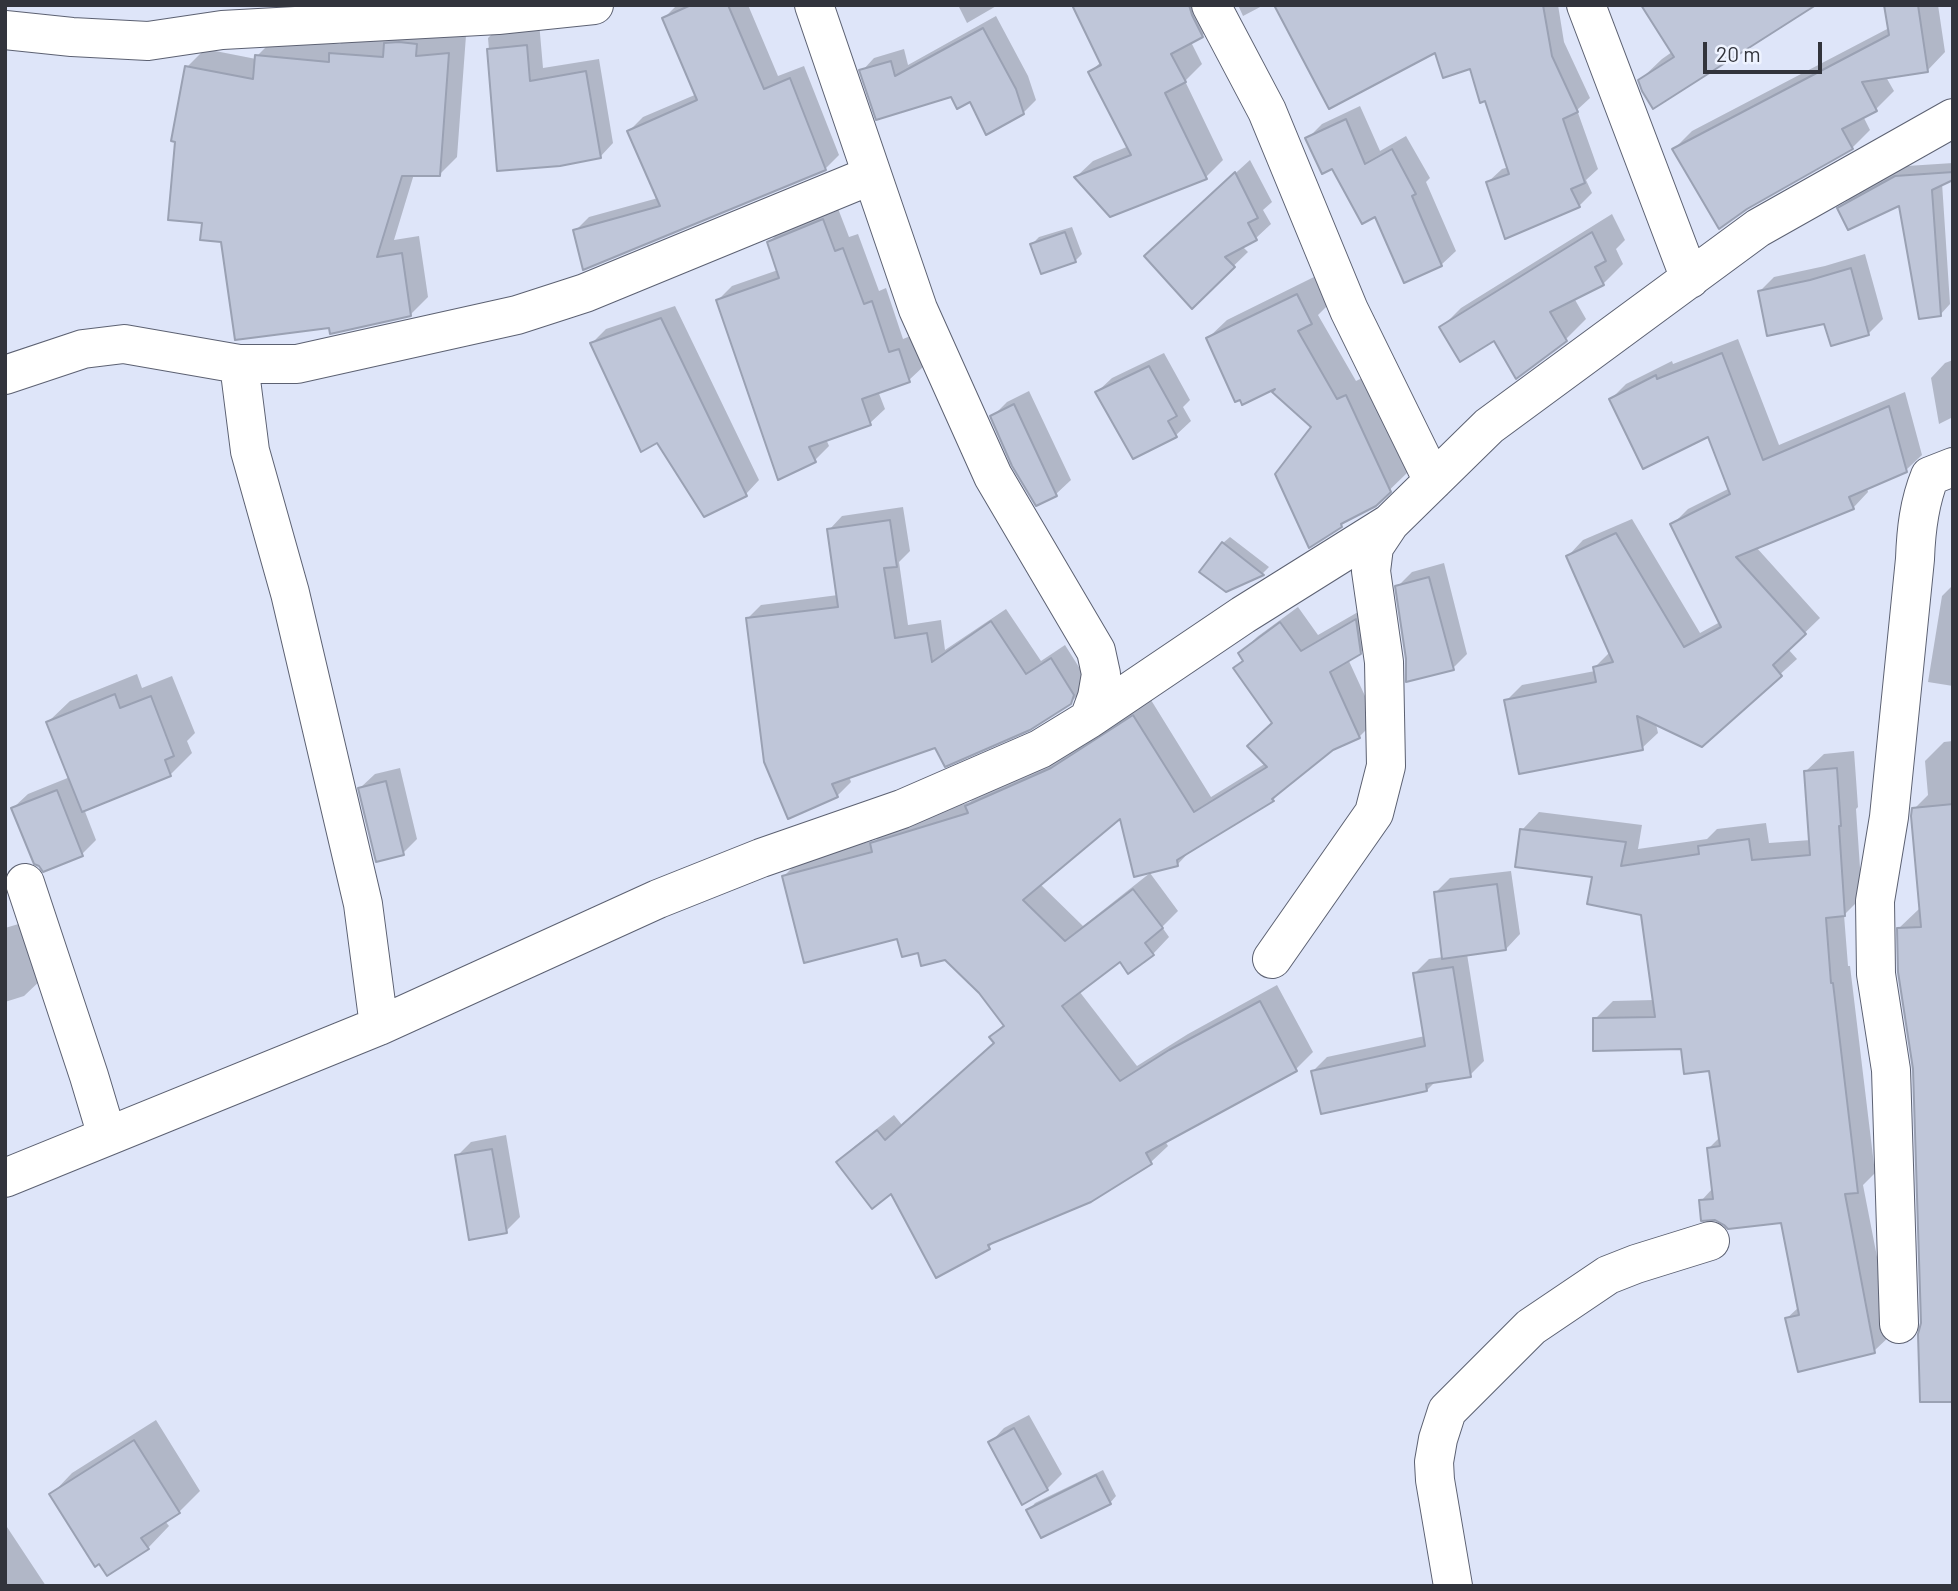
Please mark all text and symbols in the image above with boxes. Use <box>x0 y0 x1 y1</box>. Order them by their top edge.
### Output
scale bar <box>1706 28 1825 72</box>
text: 20 m <box>1716 41 1761 66</box>

